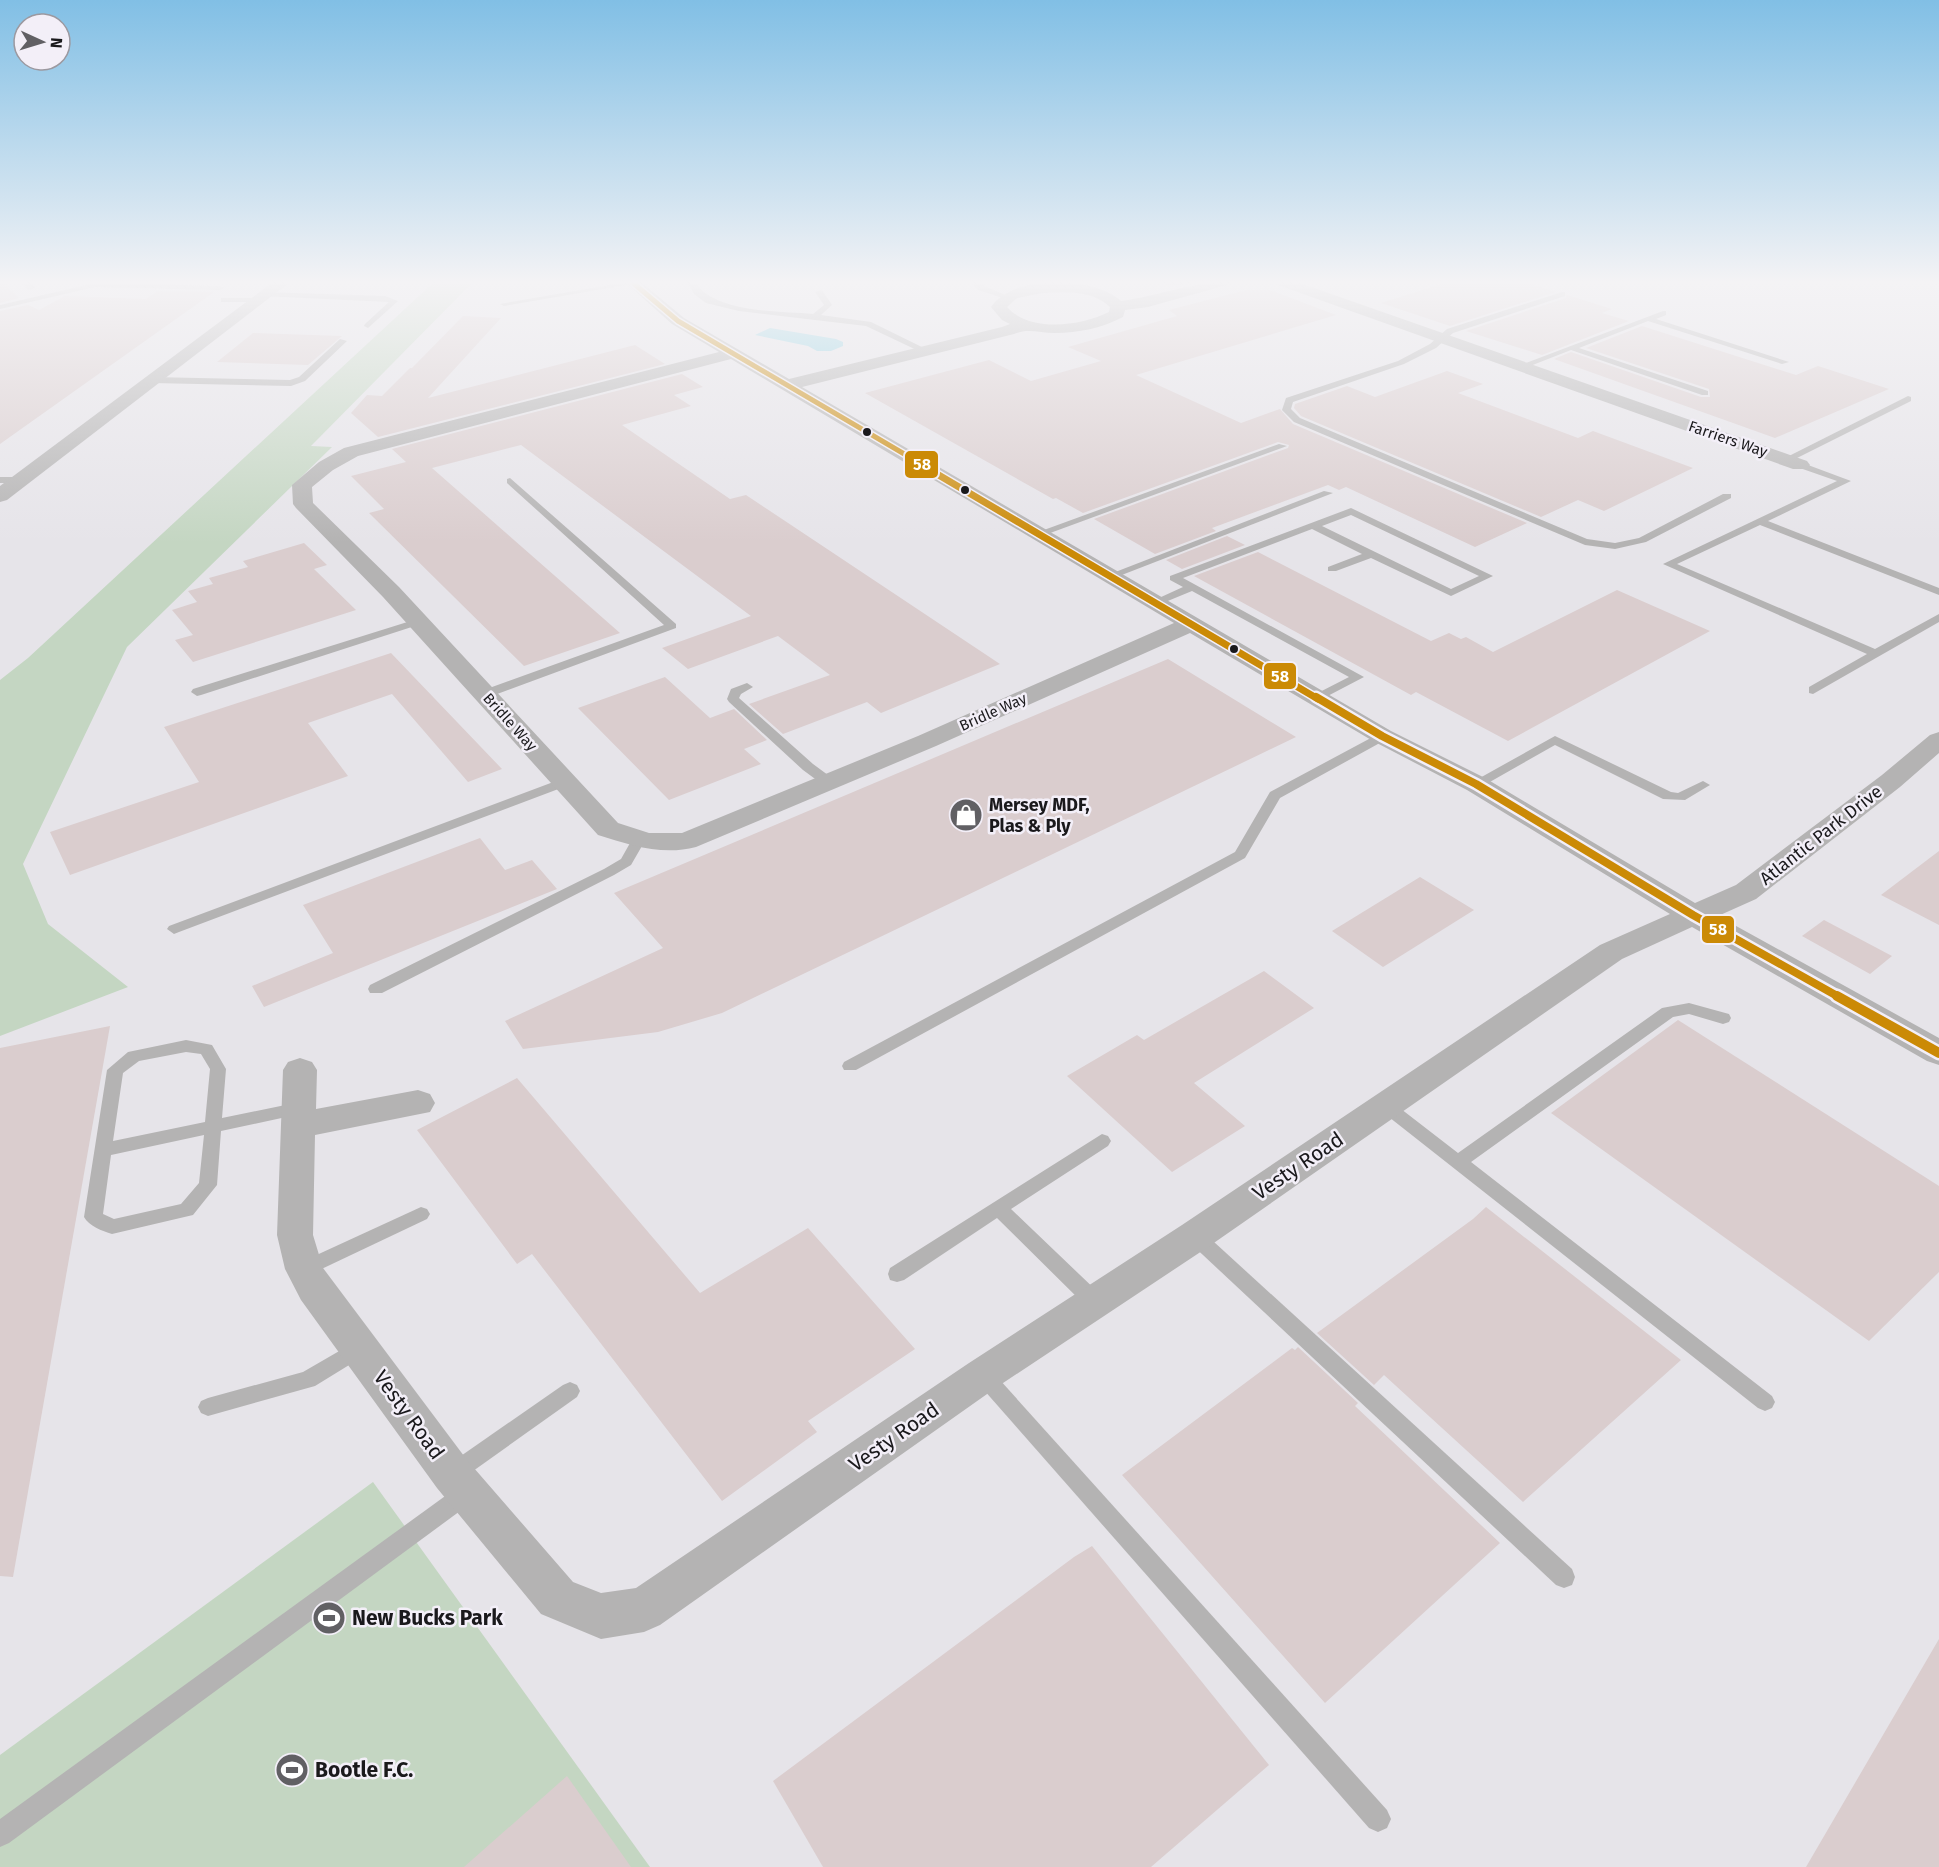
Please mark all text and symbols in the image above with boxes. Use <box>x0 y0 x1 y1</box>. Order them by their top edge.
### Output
north arrow <box>12 12 72 72</box>
text: N <box>47 37 66 49</box>
street label: Farriers Way <box>1686 417 1770 461</box>
unlabelled marker <box>861 426 873 438</box>
line badge: 58 <box>904 450 939 479</box>
text: 58 <box>913 455 931 474</box>
unlabelled marker <box>959 484 971 496</box>
unlabelled marker <box>1228 643 1240 655</box>
line badge: 58 <box>1263 662 1297 690</box>
text: 58 <box>1271 667 1289 686</box>
street label: Bridle Way <box>479 689 541 755</box>
street label: Bridle Way <box>957 689 1030 735</box>
street label: Atlantic Park Drive <box>1755 780 1887 890</box>
place label: Mersey MDF, Plas & Ply <box>989 794 1090 837</box>
shop icon: Mersey MDF, Plas & Ply <box>948 797 984 833</box>
line badge: 58 <box>1701 915 1735 944</box>
text: 58 <box>1709 920 1727 939</box>
street label: Vesty Road <box>1248 1126 1348 1206</box>
street label: Vesty Road <box>368 1365 450 1465</box>
street label: Vesty Road <box>844 1396 944 1478</box>
sports icon: New Bucks Park <box>311 1600 347 1636</box>
place label: New Bucks Park <box>352 1605 503 1631</box>
sports icon: Bootle F.C. <box>274 1752 310 1788</box>
place label: Bootle F.C. <box>315 1757 413 1783</box>

